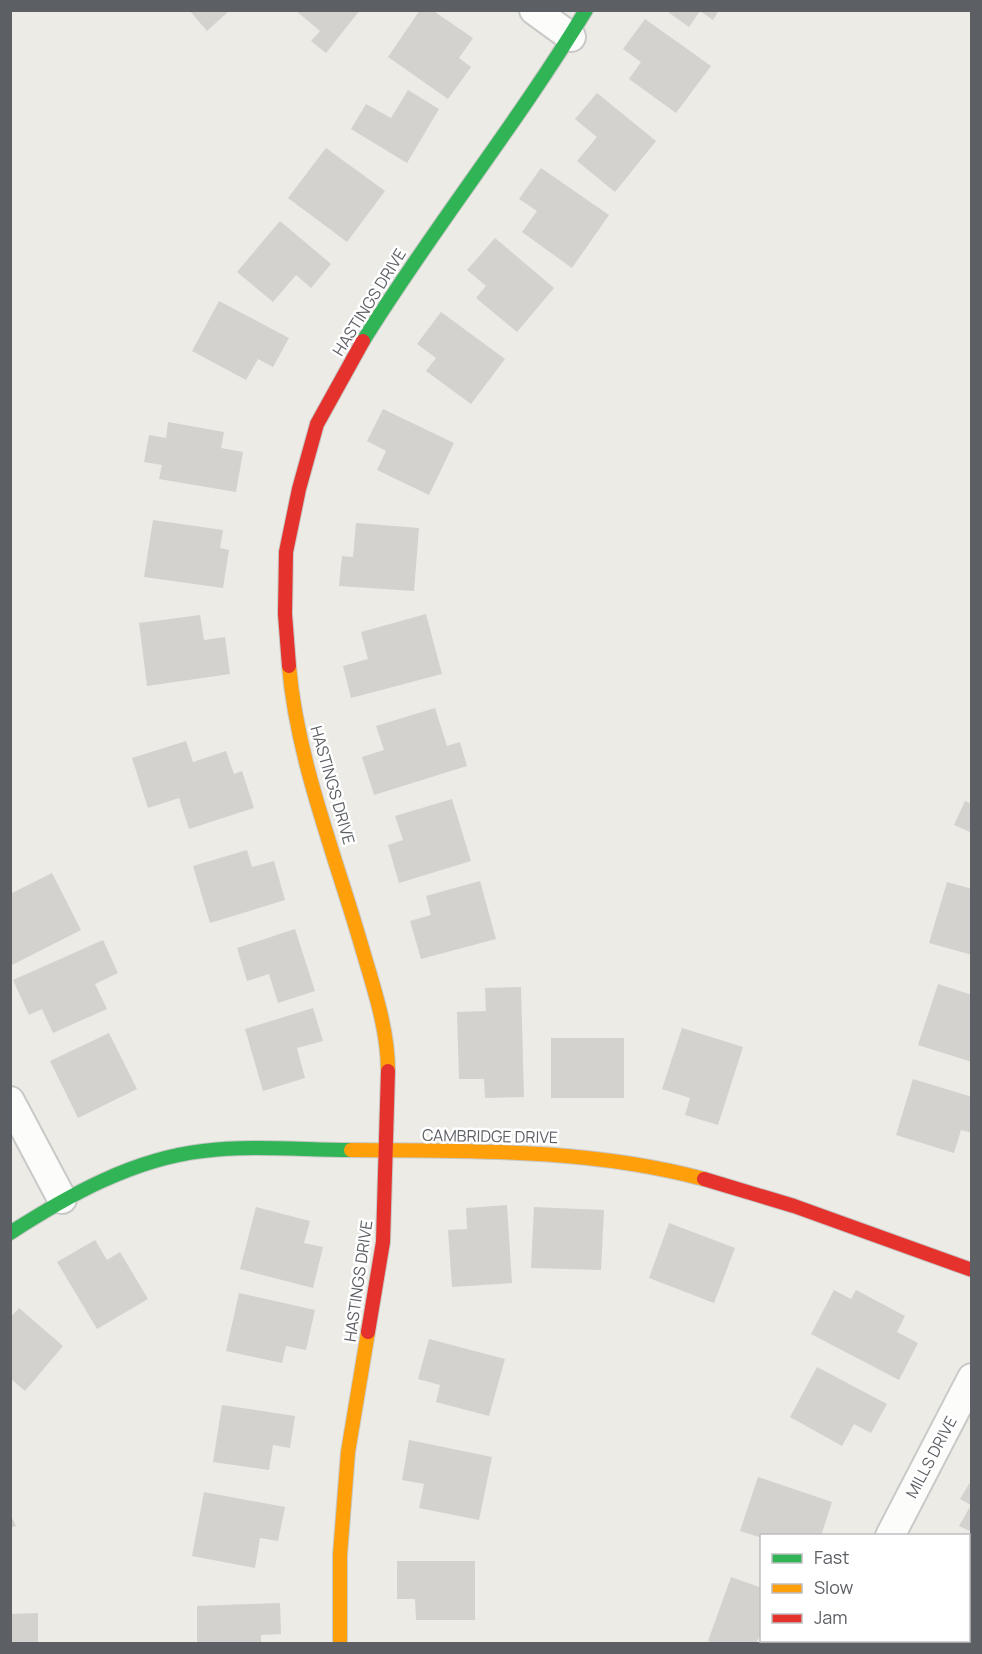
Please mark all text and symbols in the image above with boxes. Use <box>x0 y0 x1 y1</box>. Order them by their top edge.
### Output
street label: HASTINGS DRIVE <box>327 244 411 360</box>
street label: HASTINGS DRIVE <box>306 723 360 847</box>
street label: CAMBRIDGE DRIVE <box>422 1124 558 1148</box>
street label: HASTINGS DRIVE <box>339 1219 377 1343</box>
street label: MILLS DRIVE <box>900 1412 962 1502</box>
legend <box>760 1534 970 1642</box>
text: Fast <box>814 1545 849 1569</box>
text: Slow <box>814 1575 854 1599</box>
text: Jam <box>814 1605 848 1629</box>

